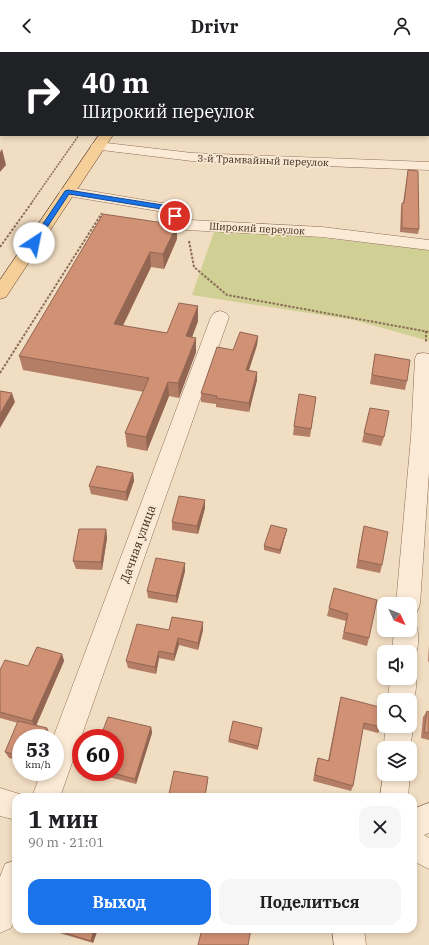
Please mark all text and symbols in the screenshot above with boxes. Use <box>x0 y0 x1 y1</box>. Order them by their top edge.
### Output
icon: back <box>16 15 38 37</box>
text: Drivr <box>191 15 238 38</box>
icon: person <box>391 15 413 37</box>
text: 40 m <box>82 64 149 101</box>
icon: right <box>16 68 68 120</box>
text: Широкий переулок <box>82 100 254 123</box>
street label: 3-й Трамвайный переулок <box>197 152 329 169</box>
pin <box>158 199 192 233</box>
icon: arrive <box>164 205 186 227</box>
street label: Широкий переулок <box>209 220 305 238</box>
position arrow <box>13 222 55 264</box>
street label: Дачная улица <box>117 503 159 585</box>
north arrow <box>377 597 417 637</box>
map controls <box>377 597 417 781</box>
button: sound <box>377 645 417 685</box>
button: search <box>377 693 417 733</box>
speed limit sign: 60 <box>72 729 124 781</box>
text: 53 <box>26 736 50 763</box>
button: layers <box>377 741 417 781</box>
text: km/h <box>25 758 51 771</box>
text: 1 мин <box>28 803 98 835</box>
button: close <box>359 806 401 848</box>
text: 90 m · 21:01 <box>28 834 104 851</box>
button: Выход <box>28 879 211 925</box>
button: Поделиться <box>219 879 401 925</box>

